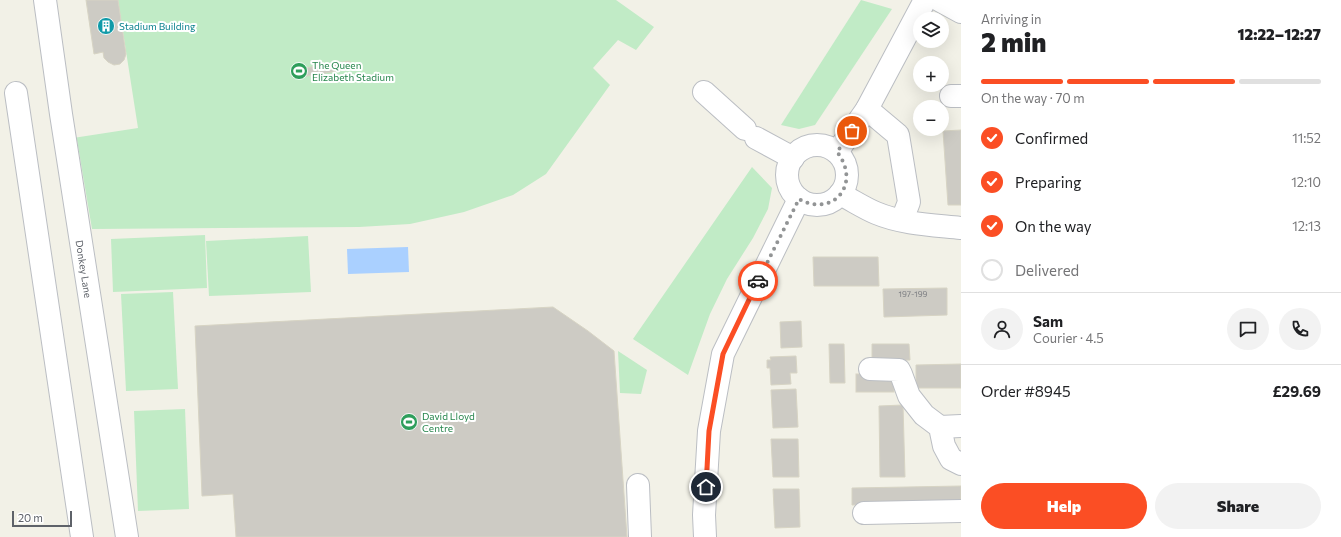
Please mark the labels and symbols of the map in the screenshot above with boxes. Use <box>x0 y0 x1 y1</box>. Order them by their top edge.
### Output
building icon: Stadium Building <box>96 16 116 36</box>
place label: Stadium Building <box>119 20 196 32</box>
place label: The Queen Elizabeth Stadium <box>312 59 394 83</box>
sports icon: The Queen Elizabeth Stadium <box>289 61 309 81</box>
pin <box>835 114 869 148</box>
street label: Donkey Lane <box>74 239 94 299</box>
courier <box>738 261 778 301</box>
house number: 197-199 <box>899 289 928 299</box>
place label: David Lloyd Centre <box>422 410 475 434</box>
sports icon: David Lloyd Centre <box>399 412 419 432</box>
pin <box>689 470 723 504</box>
scale bar <box>12 509 72 528</box>

